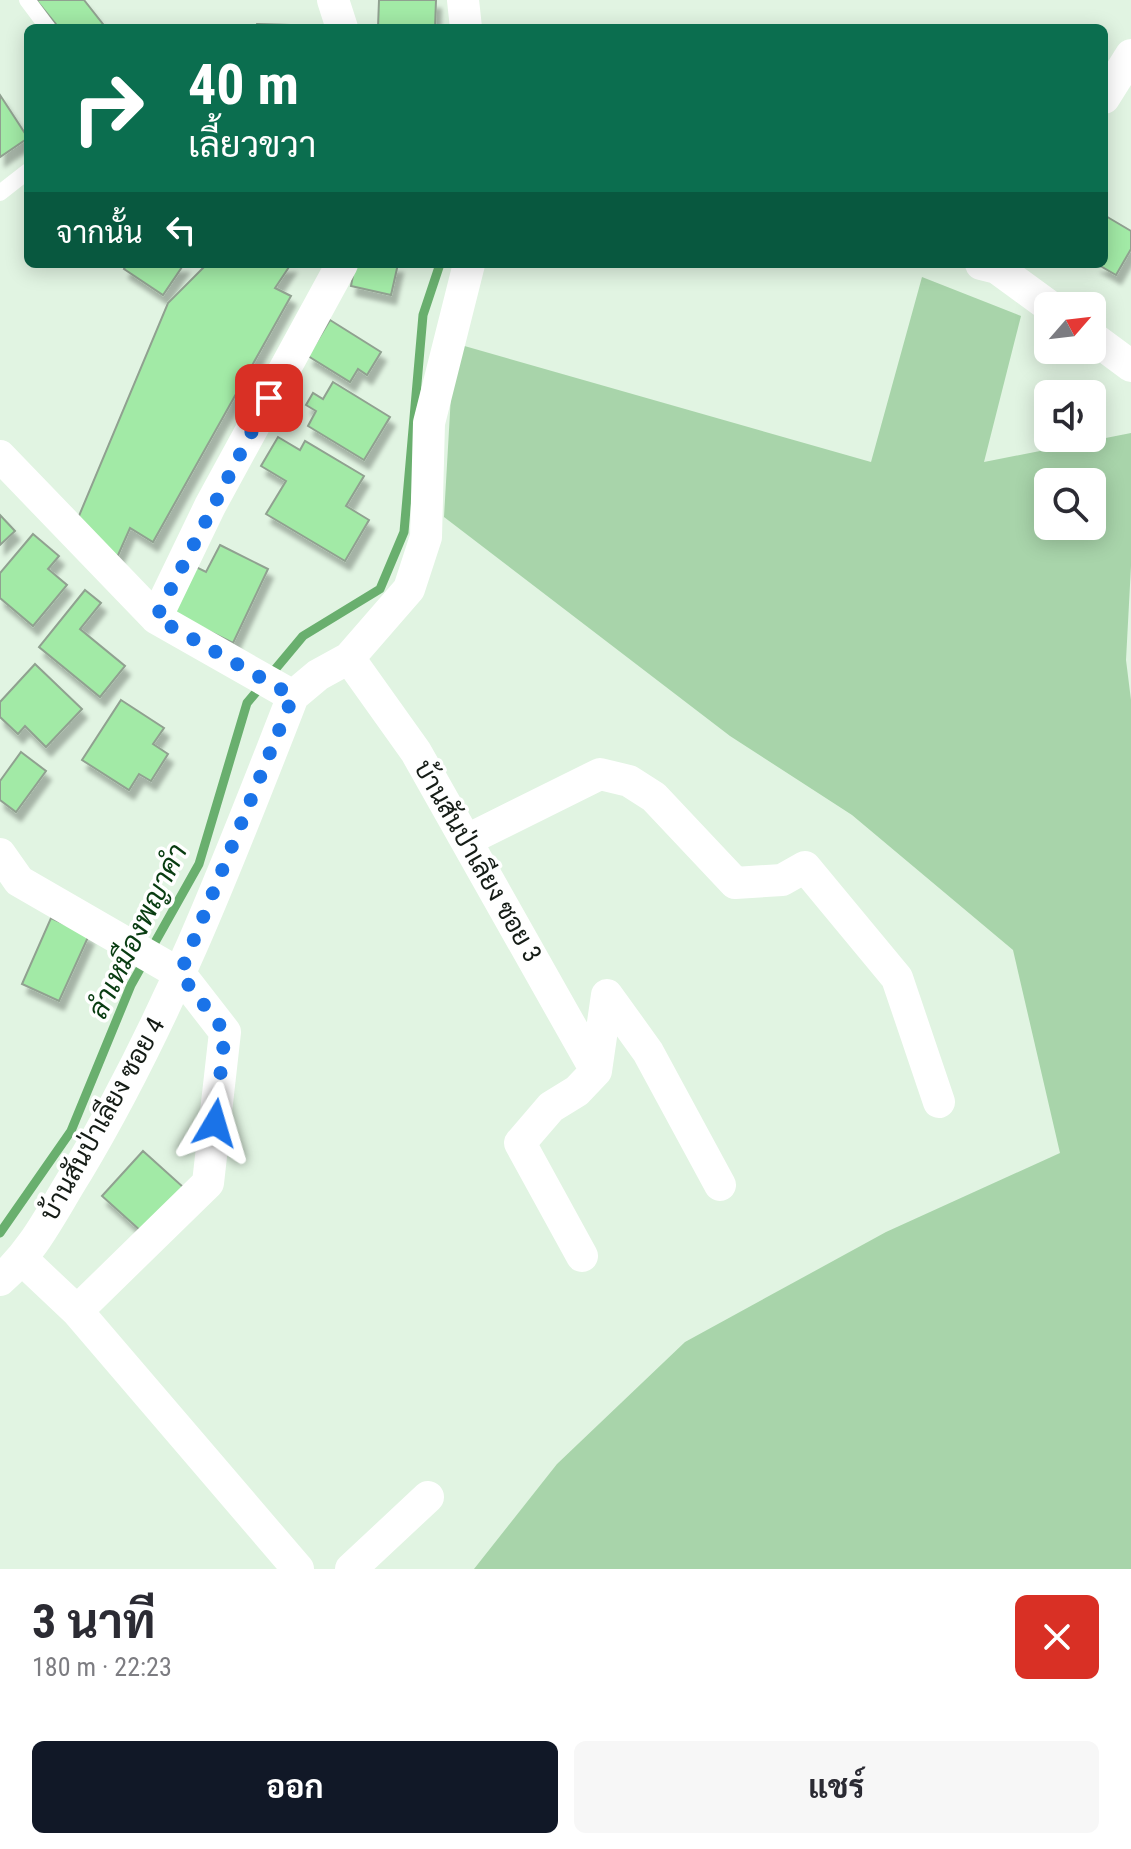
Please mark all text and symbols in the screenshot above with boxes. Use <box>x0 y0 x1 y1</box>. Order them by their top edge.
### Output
text: 40 m <box>188 52 299 118</box>
icon: right <box>56 56 160 160</box>
text: เลี้ยวขวา <box>188 124 316 166</box>
icon: left <box>159 208 203 252</box>
text: จากนั้น <box>56 215 143 250</box>
north arrow <box>1034 292 1106 364</box>
map controls <box>1034 292 1106 540</box>
pin <box>235 364 303 432</box>
icon: arrive <box>247 376 291 420</box>
button: sound <box>1034 380 1106 452</box>
button: search <box>1034 468 1106 540</box>
street label: บ้านสันป่าเลียง ซอย 3 <box>408 754 549 967</box>
water label: ลำเหมืองพญาคำ <box>79 838 195 1024</box>
street label: บ้านสันป่าเลียง ซอย 4 <box>33 1011 170 1226</box>
position arrow <box>173 1081 257 1165</box>
text: 3 นาที <box>32 1593 156 1650</box>
button: close <box>1015 1595 1099 1679</box>
text: 180 m · 22:23 <box>32 1652 172 1682</box>
button: ออก <box>32 1741 558 1833</box>
button: แชร์ <box>574 1741 1099 1833</box>

